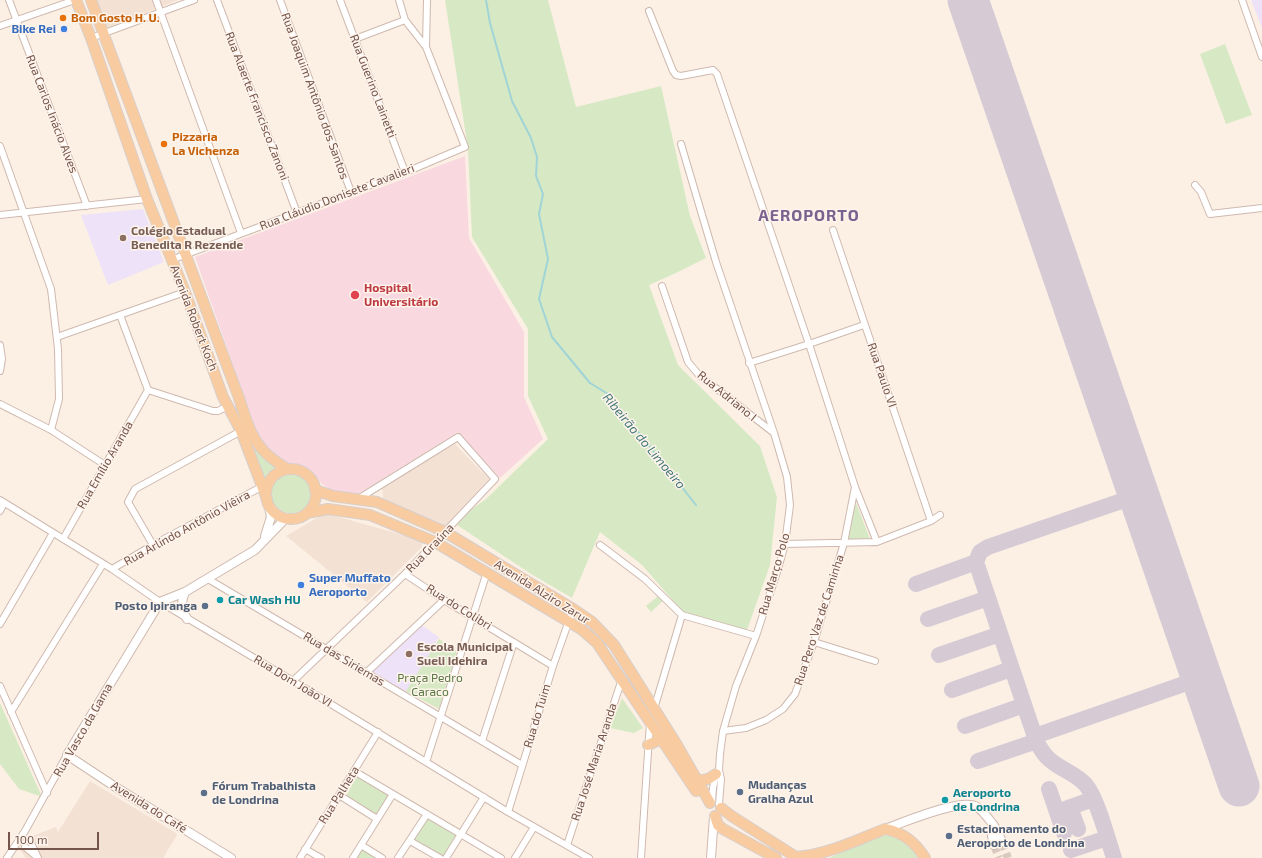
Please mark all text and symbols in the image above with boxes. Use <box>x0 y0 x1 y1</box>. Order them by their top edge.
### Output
place label: Bom Gosto H. U. <box>71 11 160 25</box>
street label: Rua Joaquim Antônio dos Santos <box>278 11 352 181</box>
marker: Bom Gosto H. U. <box>58 13 68 23</box>
place label: Bike Rei <box>11 22 56 36</box>
marker: Bike Rei <box>59 24 69 34</box>
street label: Rua Alaerte Francisco Zanoni <box>222 30 292 182</box>
street label: Rua Guerino Lainetti <box>347 32 399 140</box>
street label: Rua Carlos Inácio Alves <box>23 53 81 175</box>
place label: Pizzaria La Vichenza <box>172 130 239 158</box>
marker: Pizzaria La Vichenza <box>159 139 169 149</box>
street label: Rua Cláudio Donisete Cavalieri <box>258 161 416 233</box>
district label: AEROPORTO <box>758 206 860 226</box>
place label: Colégio Estadual Benedita R Rezende <box>131 224 243 252</box>
marker: Colégio Estadual Benedita R Rezende <box>118 233 128 243</box>
street label: Avenida Robert Koch <box>167 263 221 373</box>
place label: Hospital Universitário <box>364 281 438 309</box>
marker: Hospital Universitário <box>349 289 361 301</box>
street label: Rua Paulo VI <box>864 341 900 409</box>
street label: Rua Adriano I <box>695 368 759 424</box>
water label: Ribeirão do Limoeiro <box>599 390 689 492</box>
street label: Rua Emílio Aranda <box>74 419 136 511</box>
street label: Rua Arlíndo Antônio Viêira <box>121 487 253 569</box>
street label: Rua Graúna <box>403 520 457 576</box>
street label: Rua Março Polo <box>755 531 793 617</box>
street label: Rua Pero Vaz de Caminha <box>791 553 847 687</box>
street label: Avenida Alziro Zarur <box>491 557 593 627</box>
place label: Super Muffato Aeroporto <box>309 571 391 599</box>
marker: Super Muffato Aeroporto <box>296 580 306 590</box>
street label: Rua do Colibri <box>424 581 494 633</box>
place label: Car Wash HU <box>228 593 301 607</box>
marker: Car Wash HU <box>215 595 225 605</box>
place label: Posto Ipiranga <box>115 599 197 613</box>
marker: Posto Ipiranga <box>200 601 210 611</box>
street label: Rua das Siriemas <box>300 629 388 689</box>
place label: Escola Municipal Sueli Idehira <box>417 640 513 668</box>
marker: Escola Municipal Sueli Idehira <box>404 649 414 659</box>
street label: Rua Dom João VI <box>251 652 335 710</box>
park label: Praça Pedro Caraco <box>397 671 463 699</box>
street label: Rua Vasco da Gama <box>50 681 116 779</box>
street label: Rua do Tuim <box>520 682 554 750</box>
street label: Rua José Maria Aranda <box>568 701 620 823</box>
street label: Rua Palheta <box>316 764 362 826</box>
street label: Avenida do Café <box>108 778 190 836</box>
place label: Mudanças Gralha Azul <box>748 778 813 806</box>
place label: Fórum Trabalhista de Londrina <box>212 779 316 807</box>
place label: Aeroporto de Londrina <box>953 786 1020 814</box>
marker: Mudanças Gralha Azul <box>735 787 745 797</box>
marker: Fórum Trabalhista de Londrina <box>199 788 209 798</box>
marker: Aeroporto de Londrina <box>940 795 950 805</box>
place label: Estacionamento do Aeroporto de Londrina <box>957 822 1085 850</box>
scale bar <box>10 824 101 850</box>
marker: Estacionamento do Aeroporto de Londrina <box>944 831 954 841</box>
text: 100 m <box>15 832 47 846</box>

